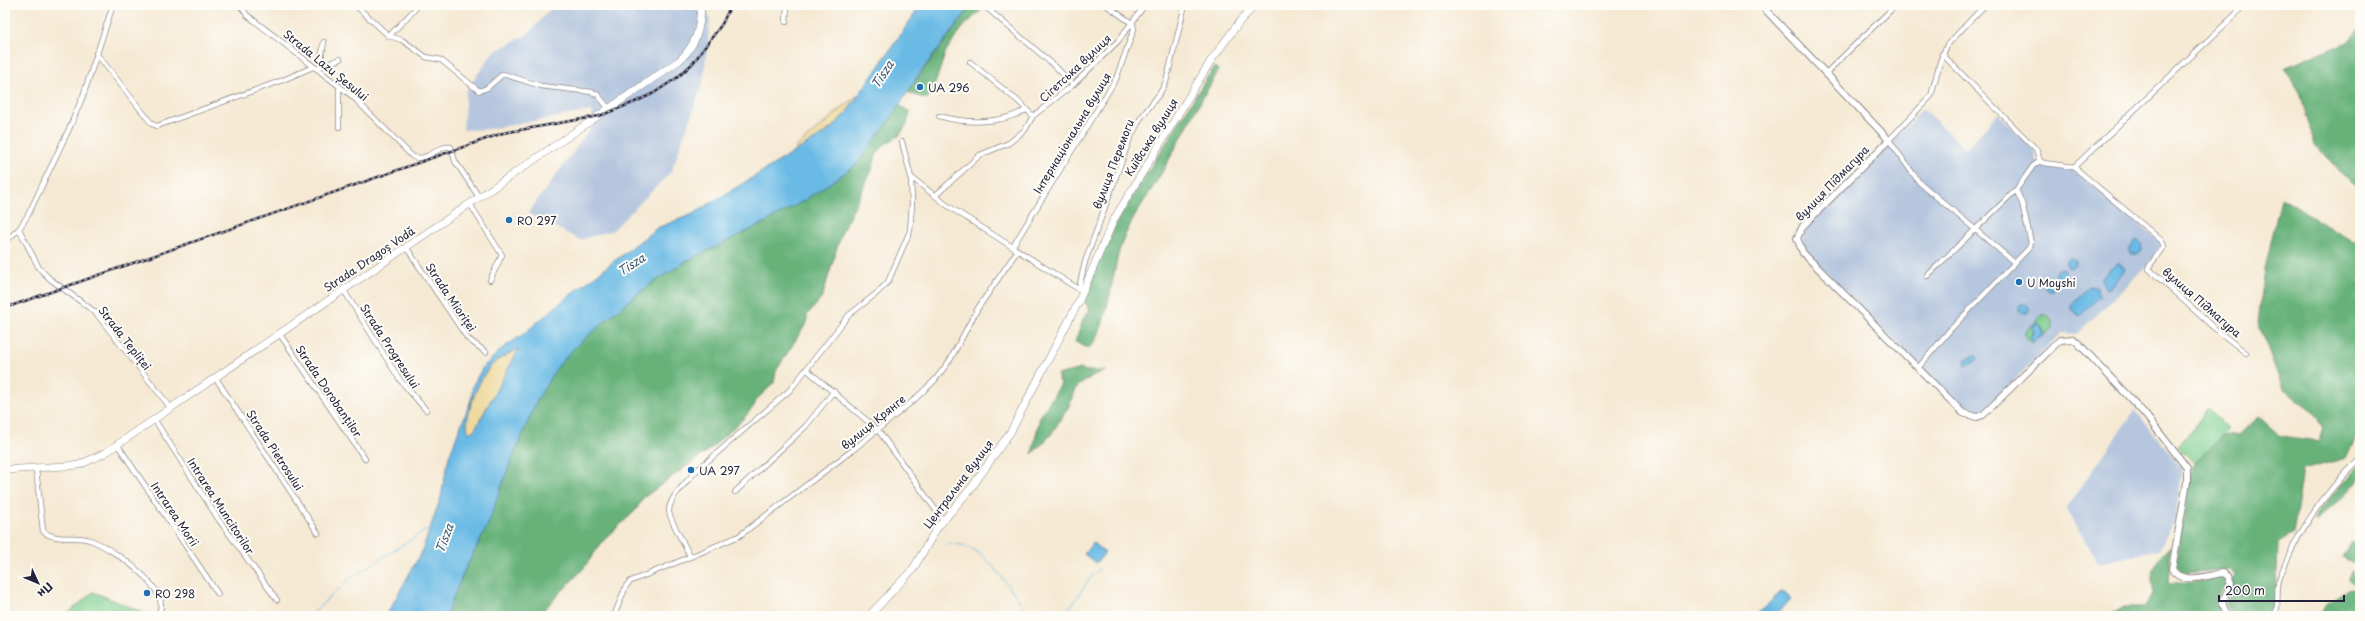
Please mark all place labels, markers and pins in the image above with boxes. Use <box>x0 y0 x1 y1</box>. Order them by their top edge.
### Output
place label: UA 296 <box>928 79 969 96</box>
marker: UA 296 <box>915 82 925 92</box>
place label: RO 297 <box>517 212 556 229</box>
marker: RO 297 <box>504 215 514 225</box>
place label: U Moyshi <box>2027 274 2076 291</box>
marker: U Moyshi <box>2014 277 2024 287</box>
place label: UA 297 <box>699 462 740 479</box>
marker: UA 297 <box>686 465 696 475</box>
place label: RO 298 <box>155 585 195 602</box>
marker: RO 298 <box>142 588 152 598</box>

